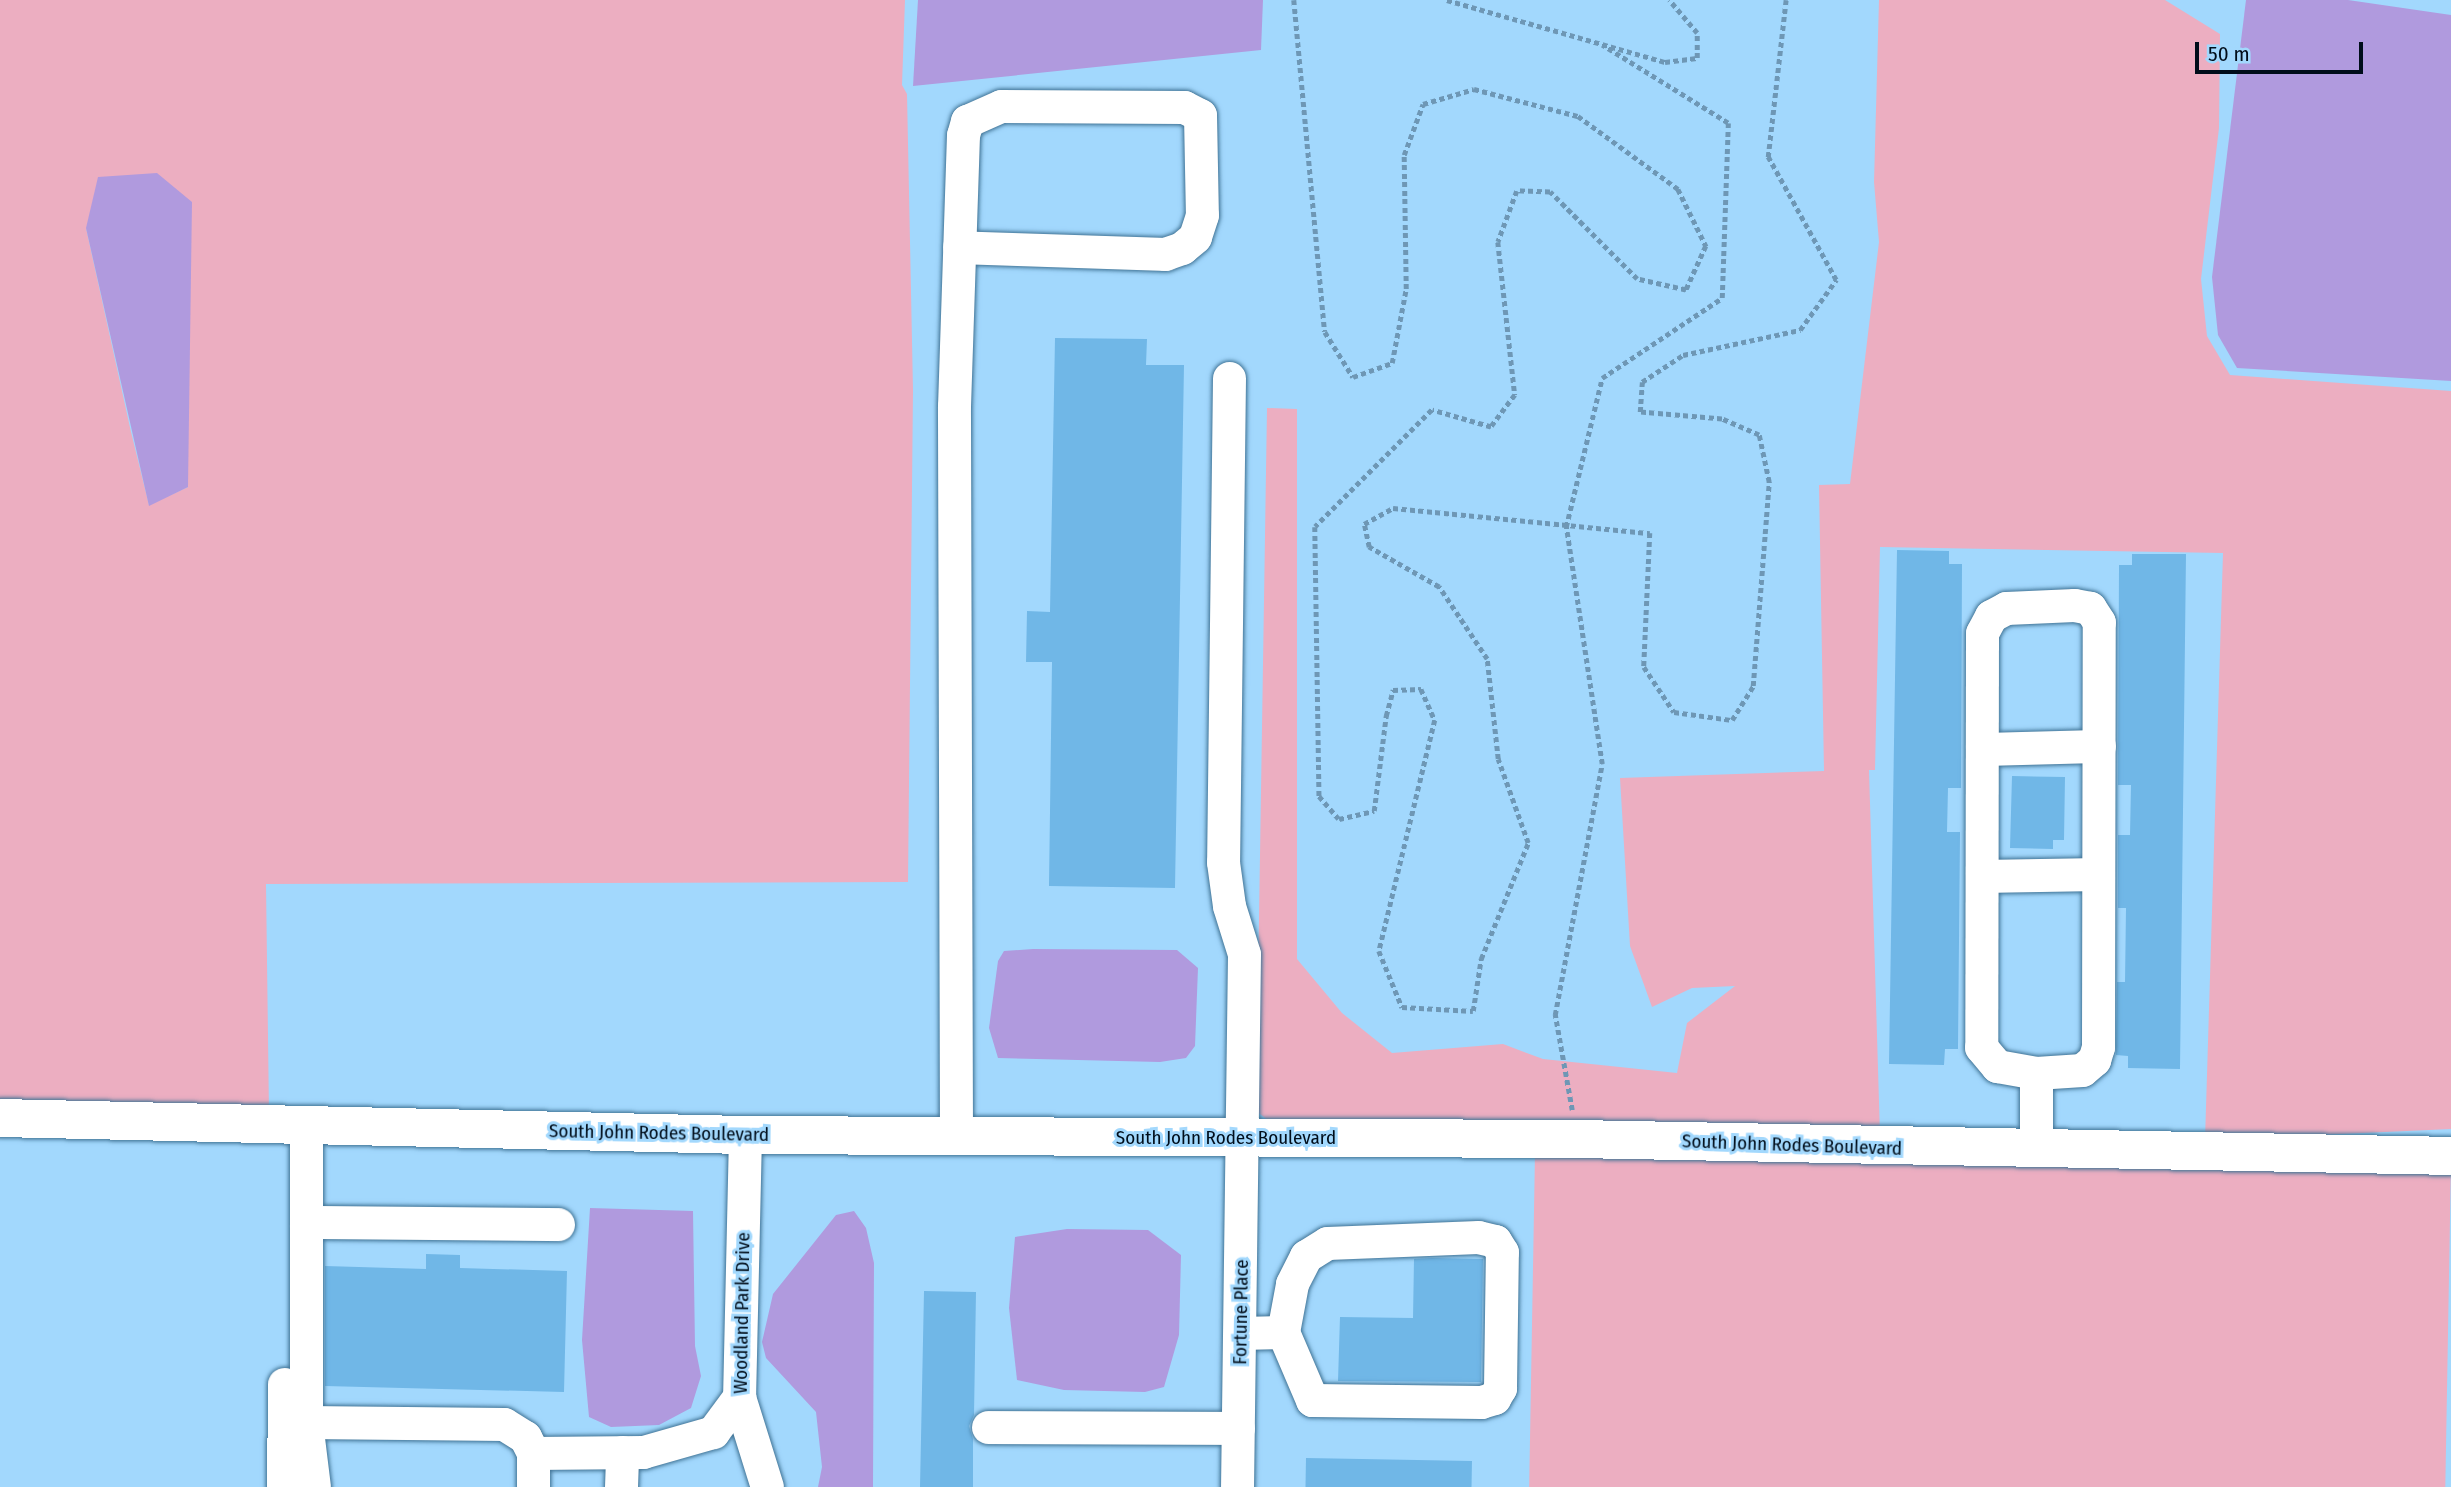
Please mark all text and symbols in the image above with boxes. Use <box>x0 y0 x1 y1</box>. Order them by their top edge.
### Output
scale bar <box>2199 28 2367 72</box>
text: 50 m <box>2208 41 2250 67</box>
street label: South John Rodes Boulevard <box>549 1120 769 1146</box>
street label: South John Rodes Boulevard <box>1116 1127 1336 1149</box>
street label: South John Rodes Boulevard <box>1682 1130 1902 1160</box>
street label: Woodland Park Drive <box>729 1232 755 1394</box>
street label: Fortune Place <box>1229 1259 1253 1365</box>

